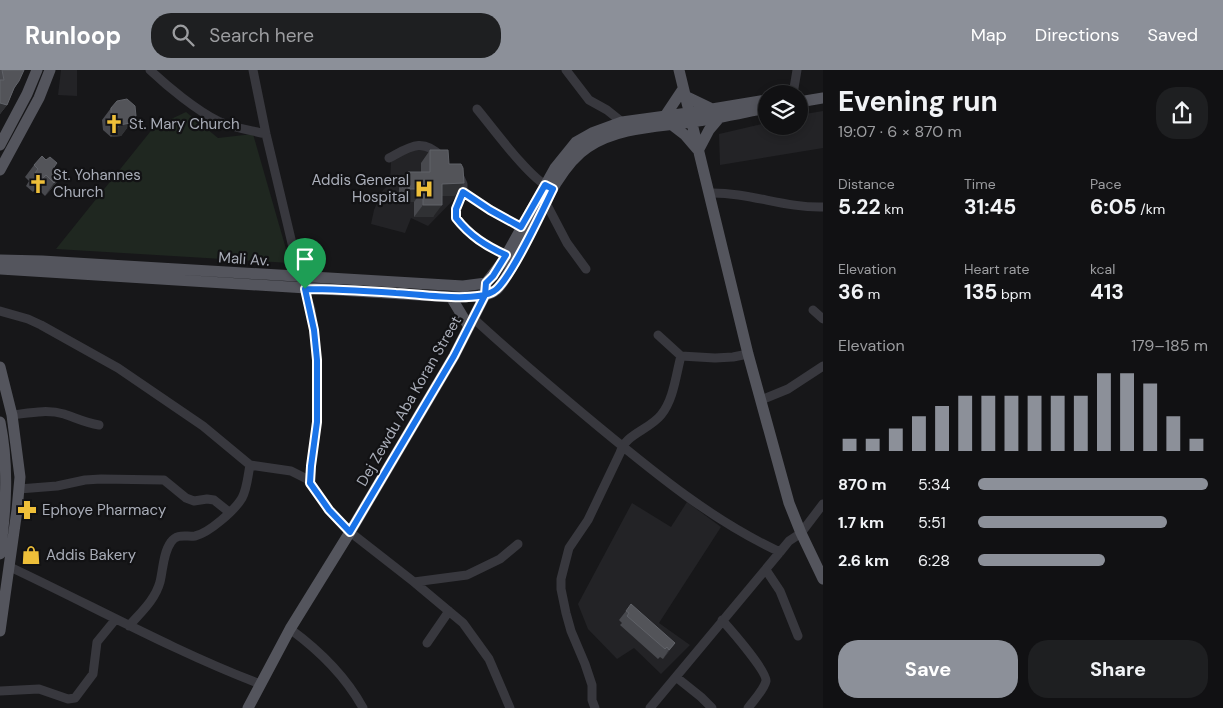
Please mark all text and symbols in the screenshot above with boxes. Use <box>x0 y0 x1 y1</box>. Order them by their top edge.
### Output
search box <box>151 13 501 58</box>
text: Runloop <box>25 20 121 51</box>
icon: search <box>169 21 197 49</box>
text: Search here <box>209 23 314 48</box>
text: Map <box>971 23 1007 47</box>
text: Directions <box>1035 23 1120 47</box>
text: Saved <box>1148 23 1198 47</box>
text: Evening run <box>838 83 998 120</box>
map controls <box>758 85 808 135</box>
button: layers <box>758 85 808 135</box>
button: share <box>1156 87 1208 139</box>
church icon: St. Mary Church <box>103 113 125 135</box>
place label: St. Mary Church <box>129 114 240 134</box>
text: 19:07 · 6 × 870 m <box>838 121 962 142</box>
place label: St. Yohannes Church <box>53 165 141 202</box>
place label: Addis General Hospital <box>311 170 409 207</box>
church icon: St. Yohannes Church <box>27 173 49 195</box>
text: Distance <box>838 175 895 193</box>
text: Time <box>964 175 996 193</box>
text: Pace <box>1090 175 1121 193</box>
hospital icon: Addis General Hospital <box>413 178 435 200</box>
text: 5.22 <box>838 193 881 221</box>
text: 31:45 <box>964 193 1016 221</box>
text: 6:05 <box>1090 193 1137 221</box>
text: km <box>881 200 904 218</box>
text: /km <box>1137 200 1165 218</box>
pin <box>284 238 326 289</box>
icon: arrive <box>291 245 319 273</box>
street label: Mali Av. <box>218 247 270 271</box>
text: Elevation <box>838 260 896 278</box>
text: Heart rate <box>964 260 1029 278</box>
text: kcal <box>1090 260 1115 278</box>
text: 36 <box>838 278 864 306</box>
text: 135 <box>964 278 997 306</box>
text: 413 <box>1090 278 1124 306</box>
text: m <box>864 285 880 303</box>
text: bpm <box>997 285 1031 303</box>
street label: Dej Zewdu Aba Koran Street <box>352 312 466 490</box>
text: Elevation <box>838 335 905 356</box>
text: 179–185 m <box>1131 335 1208 356</box>
text: 870 m <box>838 474 887 495</box>
text: 5:34 <box>918 474 950 495</box>
pharmacy icon: Ephoye Pharmacy <box>16 499 38 521</box>
place label: Ephoye Pharmacy <box>42 500 167 520</box>
text: 1.7 km <box>838 512 884 533</box>
text: 5:51 <box>918 512 946 533</box>
shop icon: Addis Bakery <box>20 544 42 566</box>
place label: Addis Bakery <box>46 545 137 565</box>
text: 2.6 km <box>838 550 889 571</box>
text: 6:28 <box>918 550 950 571</box>
button: Save <box>838 640 1018 698</box>
button: Share <box>1028 640 1208 698</box>

